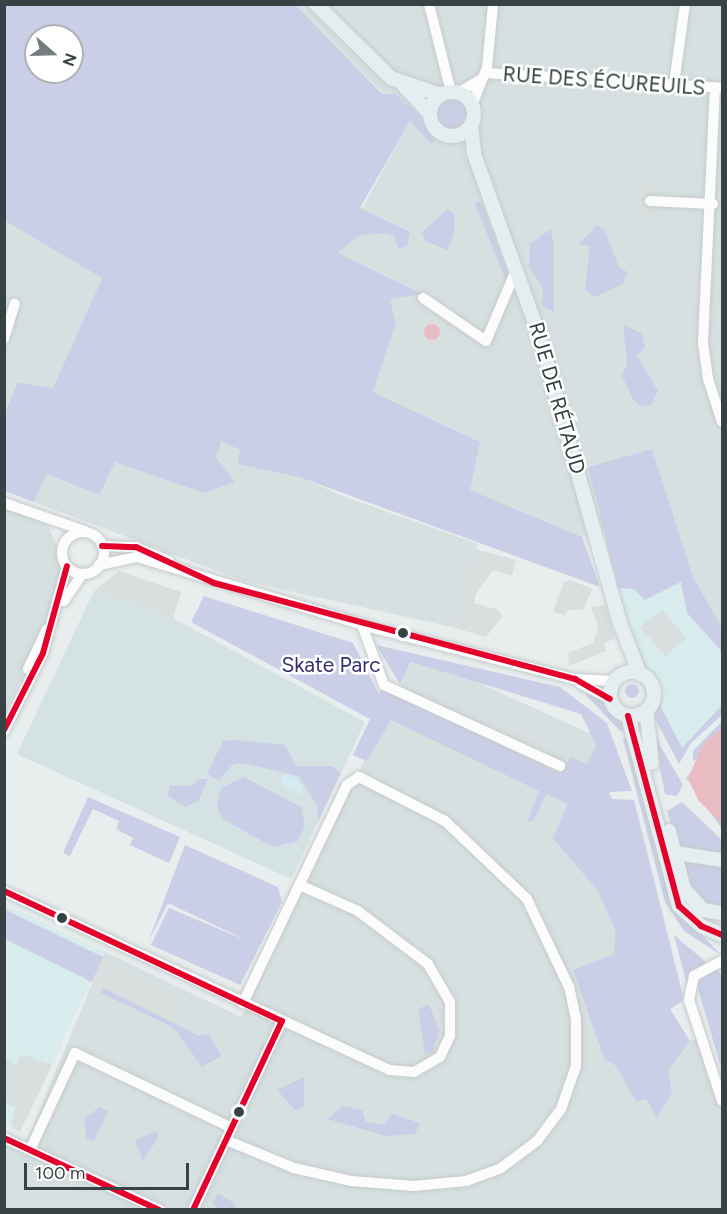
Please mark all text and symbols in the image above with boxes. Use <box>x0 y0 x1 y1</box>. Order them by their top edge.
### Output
north arrow <box>24 24 84 84</box>
text: N <box>58 51 81 69</box>
street label: RUE DES ÉCUREUILS <box>502 61 706 101</box>
street label: RUE DE RÉTAUD <box>523 319 591 477</box>
unlabelled marker <box>397 627 409 639</box>
park label: Skate Parc <box>281 652 381 678</box>
unlabelled marker <box>56 912 68 924</box>
unlabelled marker <box>233 1106 245 1118</box>
scale bar <box>27 1151 192 1189</box>
text: 100 m <box>35 1162 85 1184</box>

